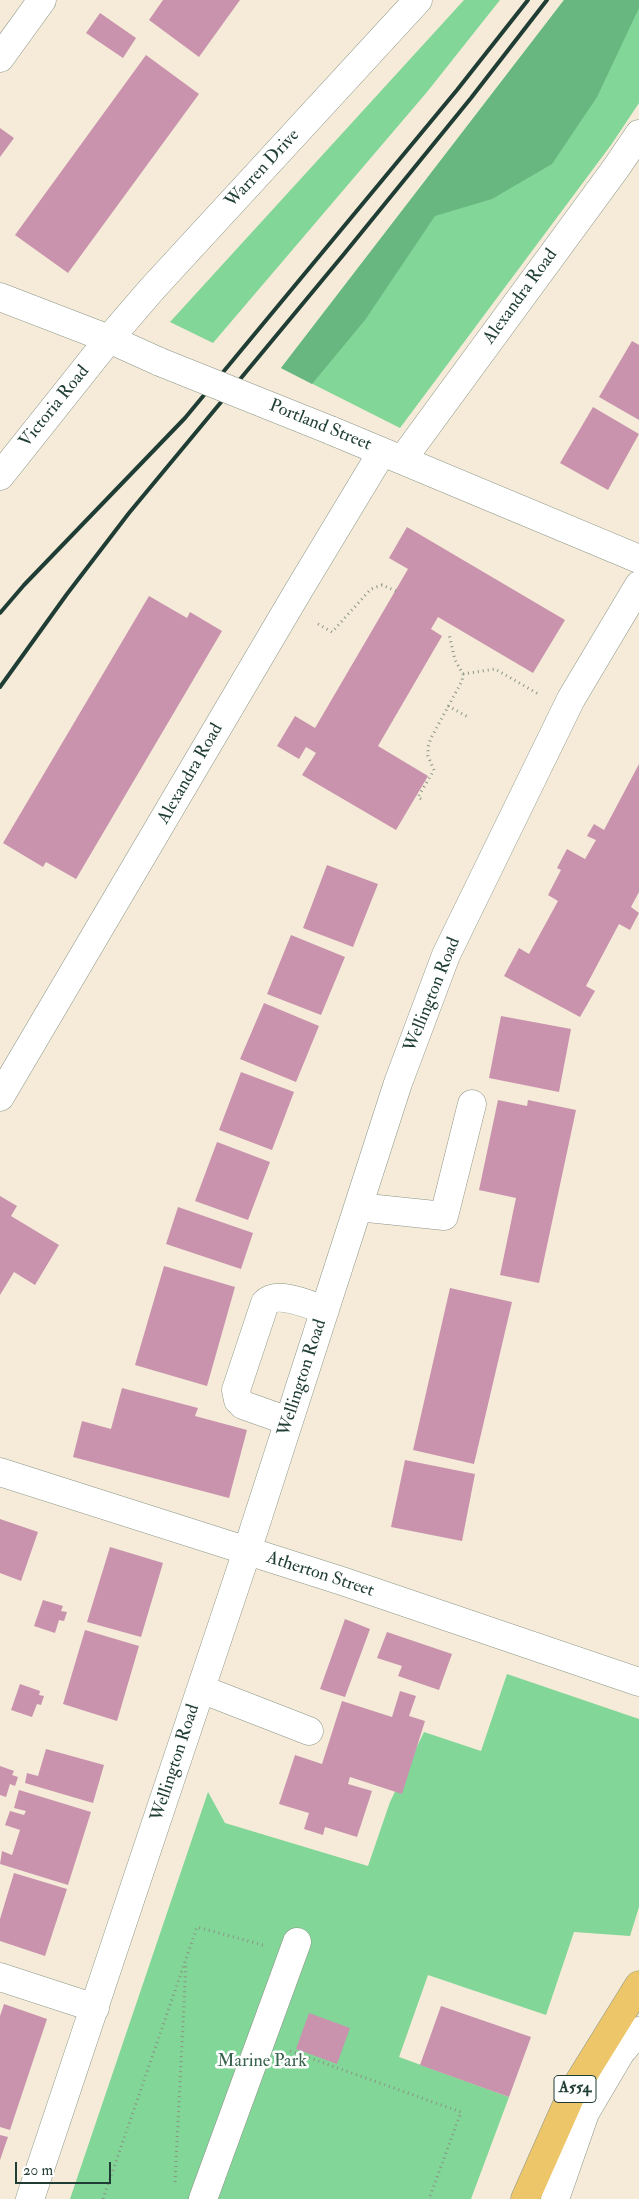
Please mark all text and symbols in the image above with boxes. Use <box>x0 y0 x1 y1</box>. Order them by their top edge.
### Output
street label: Warren Drive <box>221 125 305 213</box>
street label: Alexandra Road <box>479 245 563 349</box>
street label: Victoria Road <box>15 362 95 452</box>
street label: Portland Street <box>266 396 374 456</box>
street label: Alexandra Road <box>154 720 228 828</box>
street label: Wellington Road <box>400 935 466 1055</box>
street label: Wellington Road <box>274 1317 332 1439</box>
street label: Atherton Street <box>263 1547 377 1603</box>
street label: Wellington Road <box>147 1702 205 1824</box>
park label: Marine Park <box>217 2051 307 2073</box>
road number: A554 <box>554 2076 596 2102</box>
scale bar <box>18 2152 114 2184</box>
text: 20 m <box>23 2161 53 2180</box>

